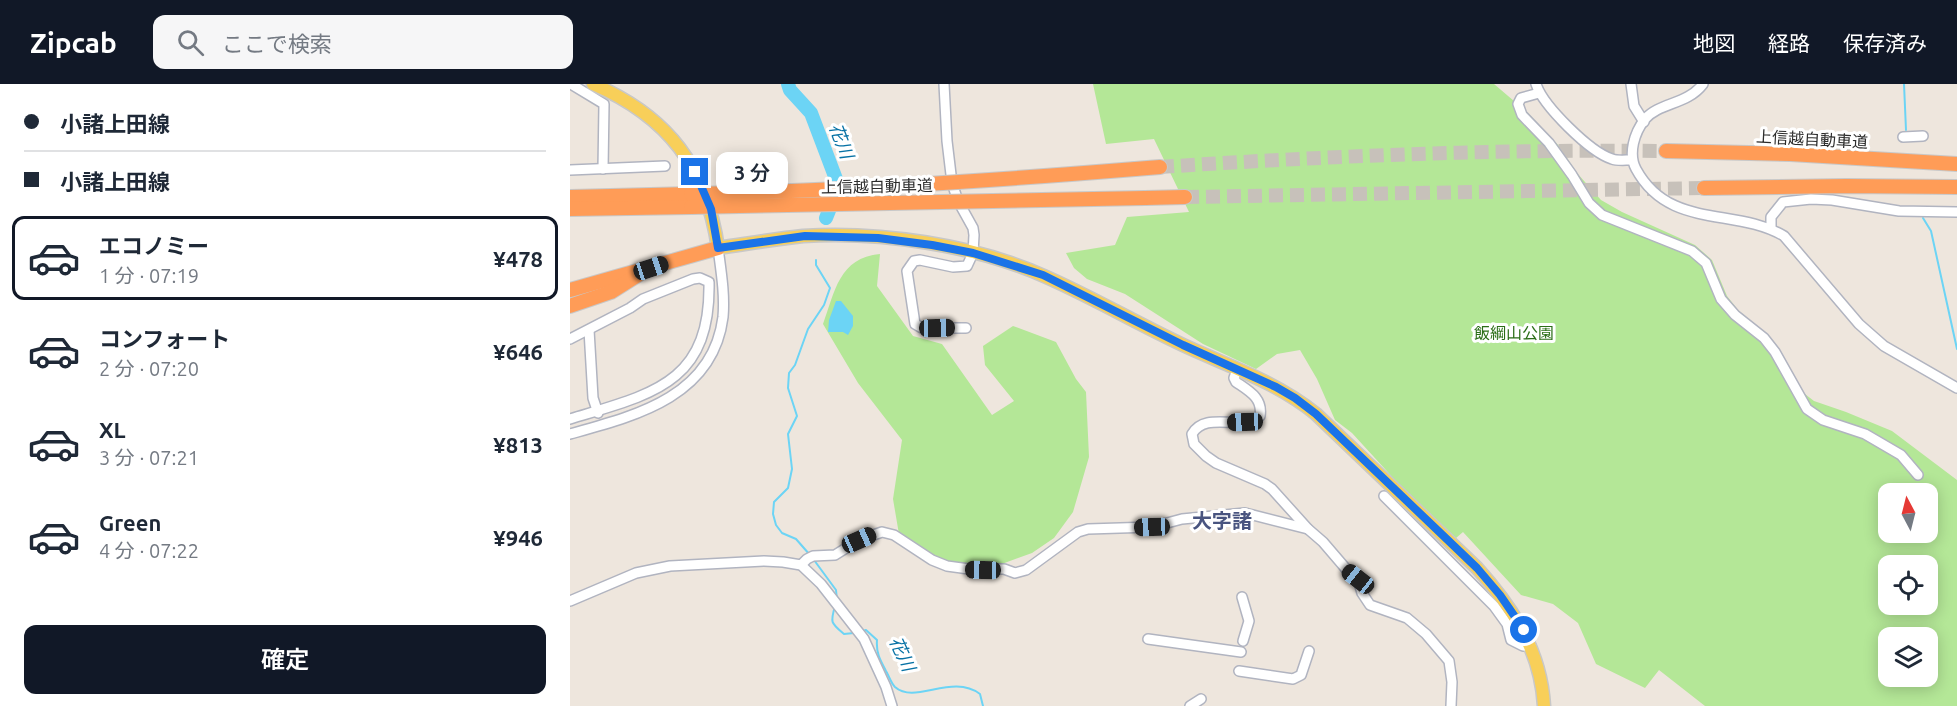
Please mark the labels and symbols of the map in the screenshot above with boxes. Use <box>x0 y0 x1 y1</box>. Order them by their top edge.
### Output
water label: 花川 <box>826 120 858 163</box>
street label: 上信越自動車道 <box>1756 127 1868 151</box>
callout: 3 分 <box>716 151 788 193</box>
route end <box>681 158 708 185</box>
street label: 上信越自動車道 <box>821 176 933 196</box>
car <box>631 254 671 282</box>
car <box>919 319 955 337</box>
park label: 飯綱山公園 <box>1474 324 1554 342</box>
car <box>1227 412 1263 432</box>
north arrow <box>1878 483 1938 543</box>
district label: 大字諸 <box>1192 509 1252 532</box>
car <box>1134 517 1170 537</box>
car <box>839 524 879 556</box>
car <box>965 561 1001 579</box>
car <box>1338 561 1378 597</box>
route start <box>1510 616 1537 643</box>
water label: 花川 <box>886 633 920 676</box>

